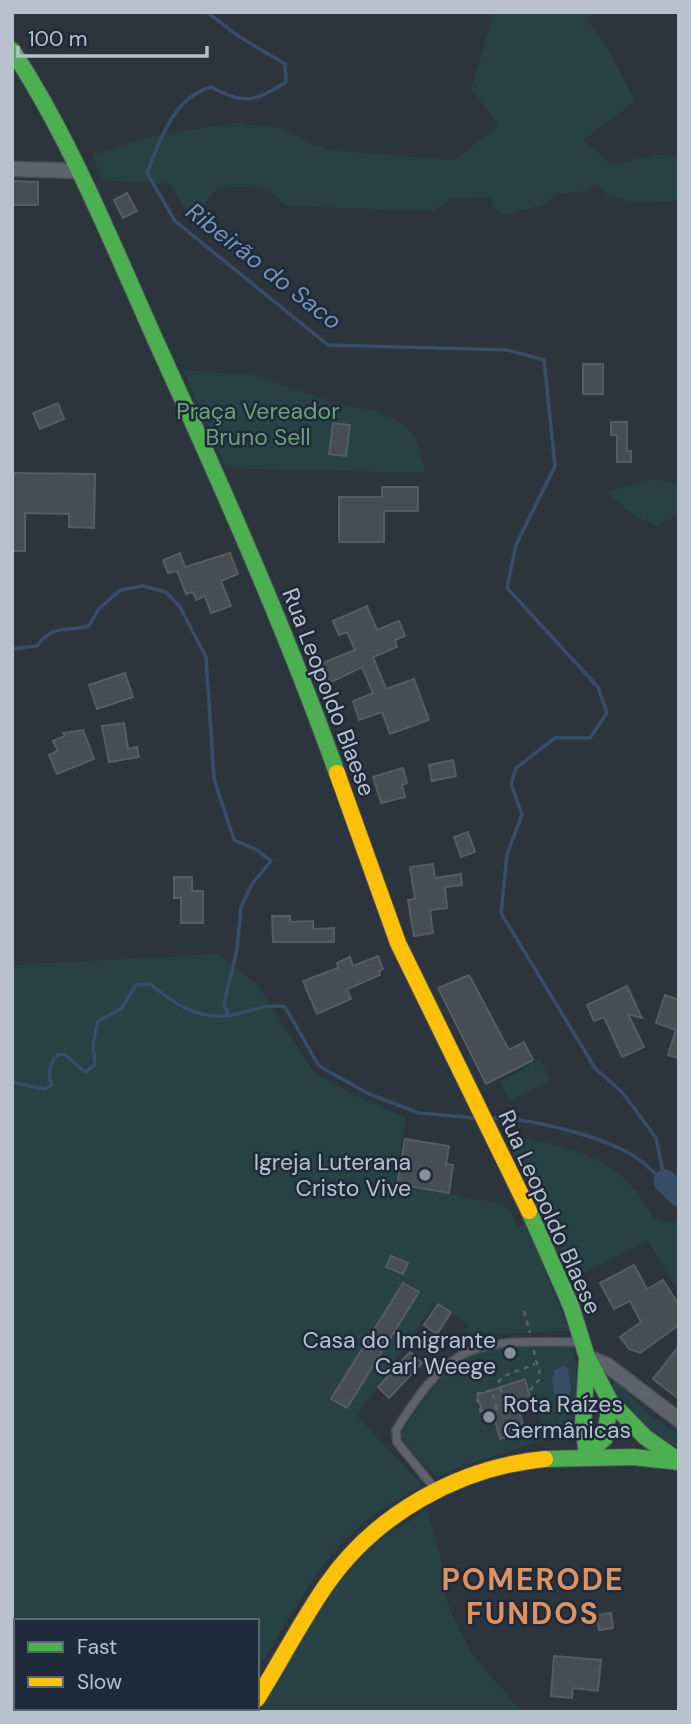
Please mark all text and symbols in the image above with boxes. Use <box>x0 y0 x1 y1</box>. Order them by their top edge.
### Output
scale bar <box>18 14 206 58</box>
text: 100 m <box>28 25 88 53</box>
water label: Ribeirão do Saco <box>180 196 348 336</box>
park label: Praça Vereador Bruno Sell <box>176 396 340 452</box>
street label: Rua Leopoldo Blaese <box>276 584 382 800</box>
street label: Rua Leopoldo Blaese <box>491 1105 609 1319</box>
place label: Igreja Luterana Cristo Vive <box>254 1147 411 1203</box>
marker: Igreja Luterana Cristo Vive <box>417 1167 433 1183</box>
place label: Casa do Imigrante Carl Weege <box>302 1325 496 1381</box>
marker: Casa do Imigrante Carl Weege <box>502 1345 518 1361</box>
place label: Rota Raízes Germânicas <box>503 1389 631 1445</box>
marker: Rota Raízes Germânicas <box>481 1409 497 1425</box>
district label: POMERODE FUNDOS <box>441 1560 625 1633</box>
legend <box>14 1619 259 1710</box>
text: Fast <box>77 1633 117 1661</box>
text: Slow <box>77 1668 122 1696</box>

